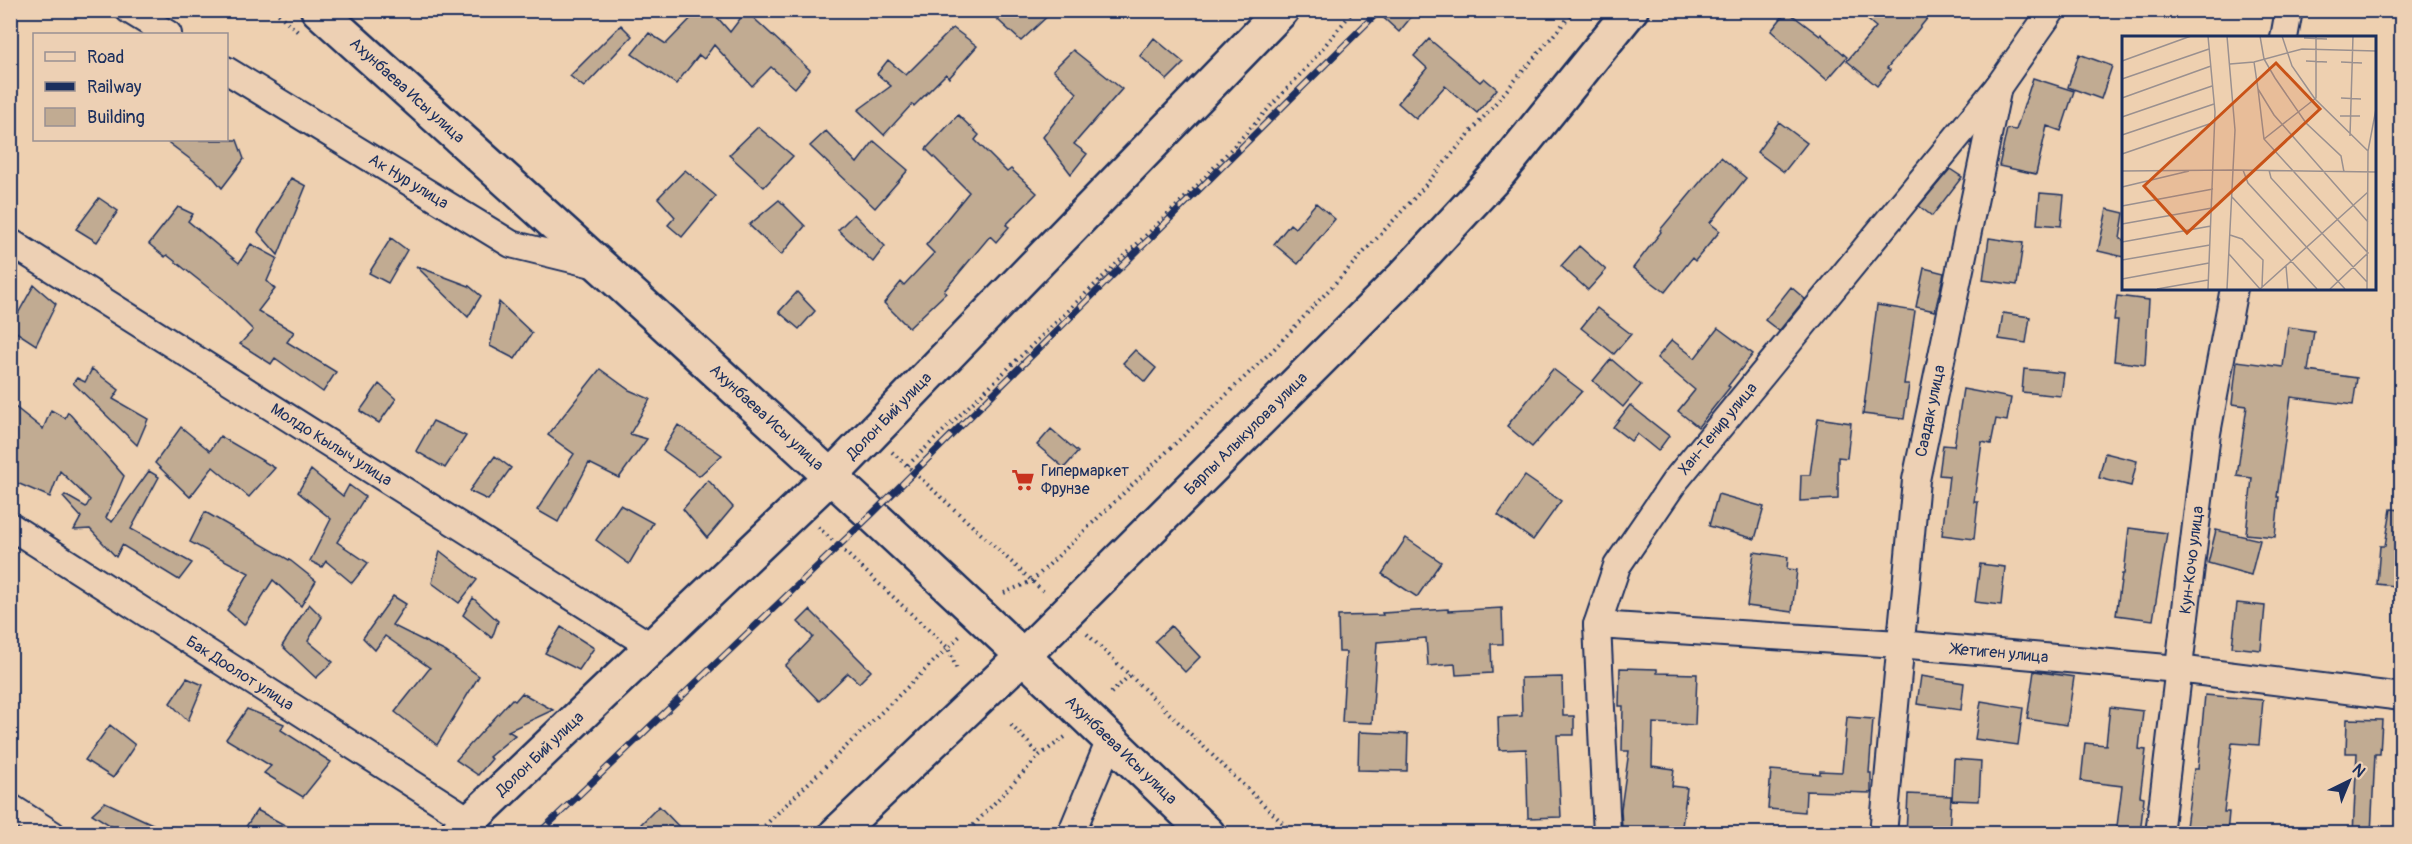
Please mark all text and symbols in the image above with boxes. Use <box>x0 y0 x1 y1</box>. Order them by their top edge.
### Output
legend <box>33 33 228 141</box>
street label: Ахунбаева Исы улица <box>345 33 469 148</box>
inset map <box>2122 36 2376 290</box>
text: Road <box>87 46 124 69</box>
text: Railway <box>87 76 142 99</box>
text: Building <box>87 106 145 129</box>
street label: Ак Нур улица <box>365 150 452 214</box>
street label: Ахунбаева Исы улица <box>705 360 828 475</box>
street label: Саадак улица <box>1911 363 1950 459</box>
street label: Долон Бий улица <box>841 368 936 465</box>
street label: Барпы Алыкулова улица <box>1180 368 1312 500</box>
street label: Хан-Тенир улица <box>1674 378 1762 479</box>
street label: Молдо Кылыч улица <box>267 399 396 491</box>
place label: Гипермаркет Фрунзе <box>1041 461 1129 499</box>
supermarket icon: Гипермаркет Фрунзе <box>1010 467 1036 493</box>
street label: Кун-Кочо улица <box>2175 505 2208 615</box>
street label: Бак Доолот улица <box>182 631 298 715</box>
street label: Жетиген улица <box>1948 638 2049 667</box>
street label: Ахунбаева Исы улица <box>1061 692 1181 809</box>
street label: Долон Бий улица <box>491 707 588 801</box>
north arrow <box>2319 751 2379 811</box>
text: N <box>2348 760 2369 782</box>

